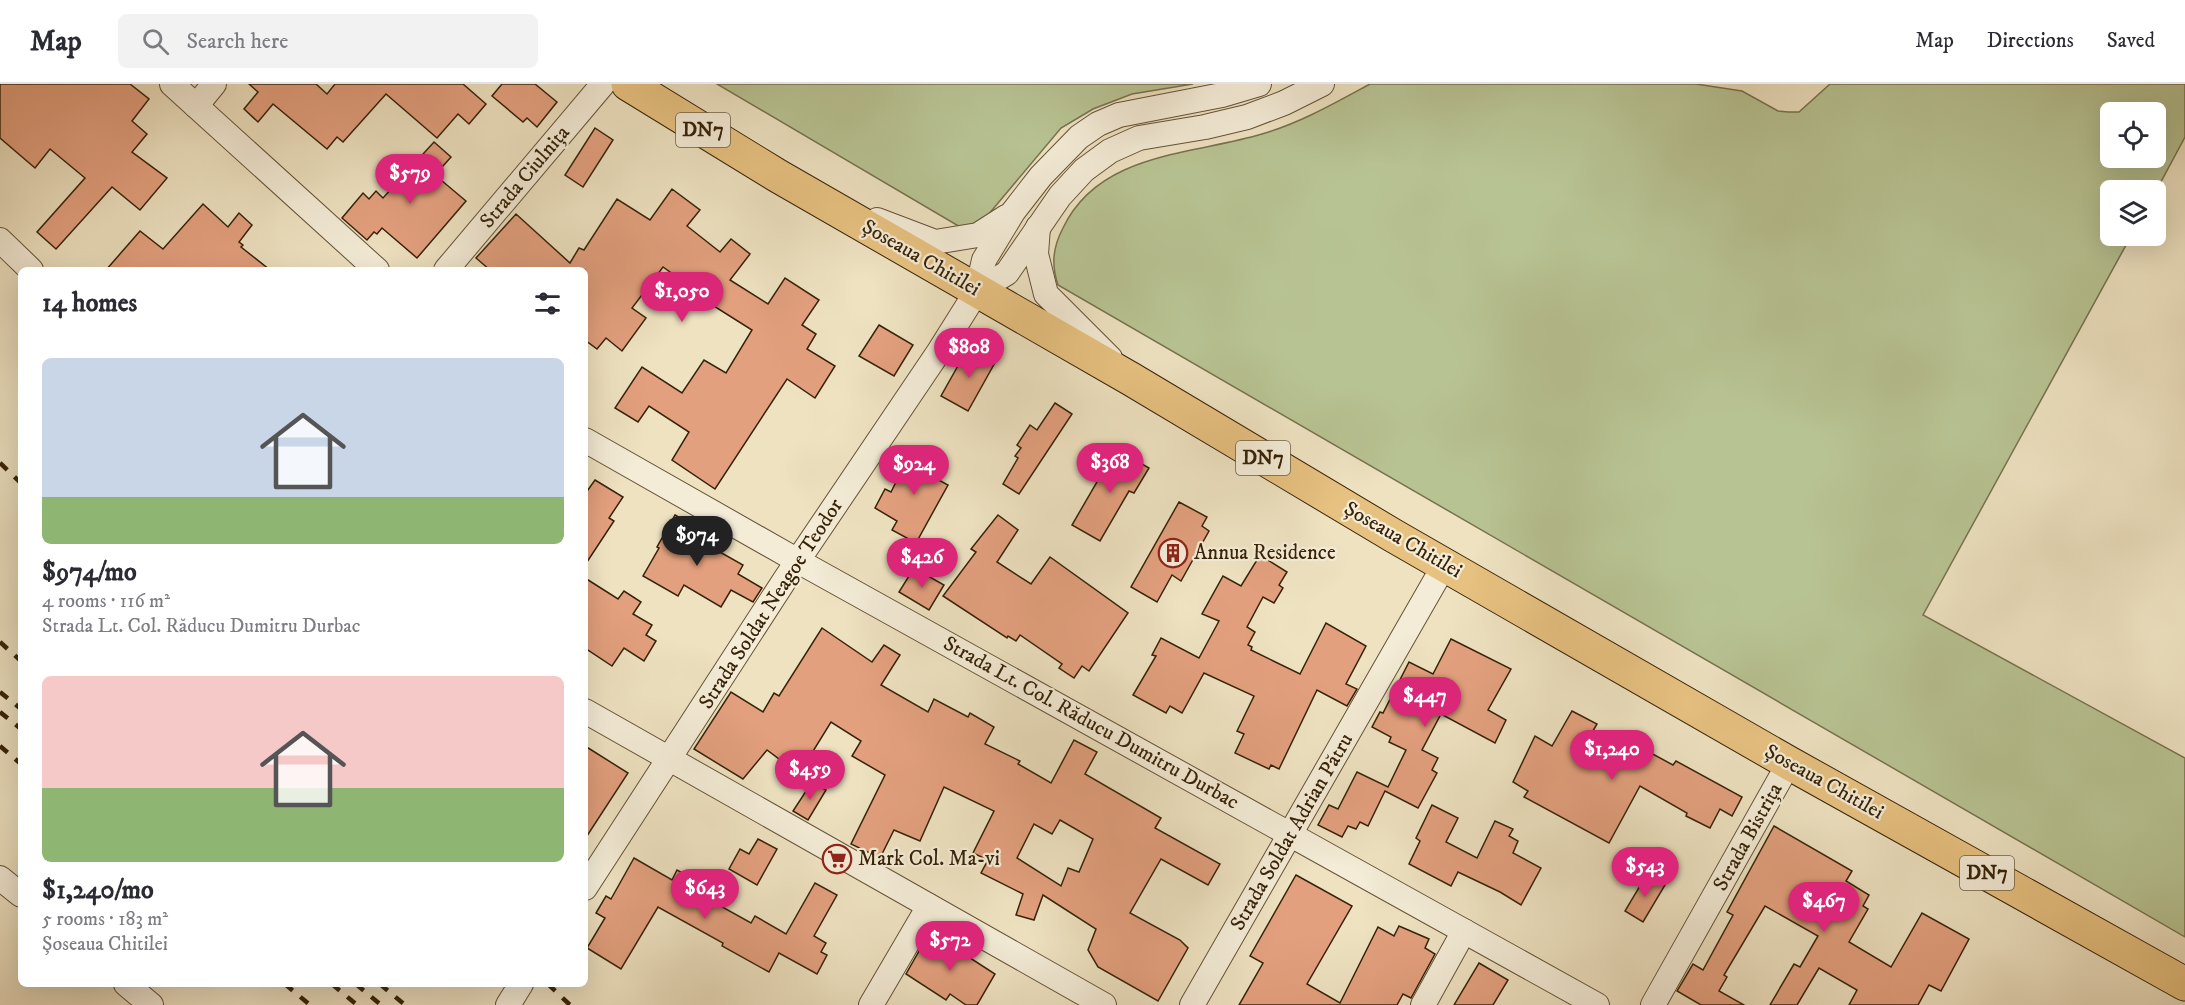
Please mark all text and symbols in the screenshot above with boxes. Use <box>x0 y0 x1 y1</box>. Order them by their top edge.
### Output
search box <box>118 14 538 68</box>
text: Map <box>30 24 82 59</box>
icon: search <box>139 25 172 58</box>
text: Search here <box>187 28 288 55</box>
text: Map <box>1915 28 1954 54</box>
text: Directions <box>1987 28 2074 54</box>
text: Saved <box>2107 28 2155 54</box>
map controls <box>2100 102 2166 246</box>
button: locate <box>2100 102 2166 168</box>
road number: DN7 <box>676 113 730 147</box>
street label: Strada Ciulnița <box>475 120 576 234</box>
pin: $579 <box>374 154 446 205</box>
text: $579 <box>389 161 431 186</box>
button: layers <box>2100 180 2166 246</box>
street label: Șoseaua Chitilei <box>857 214 985 302</box>
pin: $1,050 <box>633 272 731 323</box>
text: $1,050 <box>654 279 710 304</box>
text: 14 homes <box>42 287 137 320</box>
icon: filters <box>531 287 564 320</box>
pin: $808 <box>933 328 1005 379</box>
text: $808 <box>948 335 990 360</box>
icon: home <box>249 397 357 505</box>
road number: DN7 <box>1236 441 1290 475</box>
pin: $368 <box>1074 443 1146 494</box>
pin: $924 <box>878 445 950 496</box>
text: $368 <box>1091 450 1129 475</box>
text: $924 <box>893 452 935 477</box>
street label: Strada Soldat Neagoe Teodor <box>693 494 849 714</box>
street label: Șoseaua Chitilei <box>1339 496 1467 584</box>
pin: $974 <box>661 516 733 567</box>
text: $974 <box>676 523 718 548</box>
building icon: Annua Residence <box>1157 537 1189 569</box>
pin: $426 <box>886 538 958 589</box>
place label: Annua Residence <box>1194 540 1336 566</box>
text: $426 <box>901 545 943 570</box>
text: $974/mo <box>42 556 137 589</box>
text: 4 rooms · 116 m² <box>42 589 170 614</box>
text: Strada Lt. Col. Răducu Dumitru Durbac <box>42 614 360 639</box>
street label: Strada Lt. Col. Răducu Dumitru Durbac <box>939 631 1243 815</box>
pin: $447 <box>1389 677 1461 728</box>
text: $447 <box>1403 684 1447 709</box>
icon: home <box>249 715 357 823</box>
street label: Strada Soldat Adrian Pătru <box>1225 729 1359 935</box>
pin: $1,240 <box>1563 730 1661 781</box>
text: $1,240 <box>1584 737 1640 762</box>
street label: Șoseaua Chitilei <box>1760 739 1888 825</box>
pin: $459 <box>774 750 846 801</box>
text: $459 <box>789 757 831 782</box>
street label: Strada Bistrița <box>1708 778 1788 896</box>
supermarket icon: Mark Col. Ma-vi <box>821 843 853 875</box>
place label: Mark Col. Ma-vi <box>858 846 1000 872</box>
pin: $543 <box>1609 847 1681 898</box>
text: $543 <box>1626 854 1664 879</box>
road number: DN7 <box>1960 856 2014 890</box>
pin: $643 <box>669 869 741 920</box>
text: $1,240/mo <box>42 874 154 907</box>
text: $643 <box>685 876 725 901</box>
pin: $467 <box>1788 882 1860 933</box>
text: $467 <box>1802 889 1846 914</box>
text: 5 rooms · 183 m² <box>42 907 168 932</box>
pin: $572 <box>914 921 986 972</box>
text: $572 <box>929 928 971 953</box>
text: Șoseaua Chitilei <box>42 932 168 957</box>

